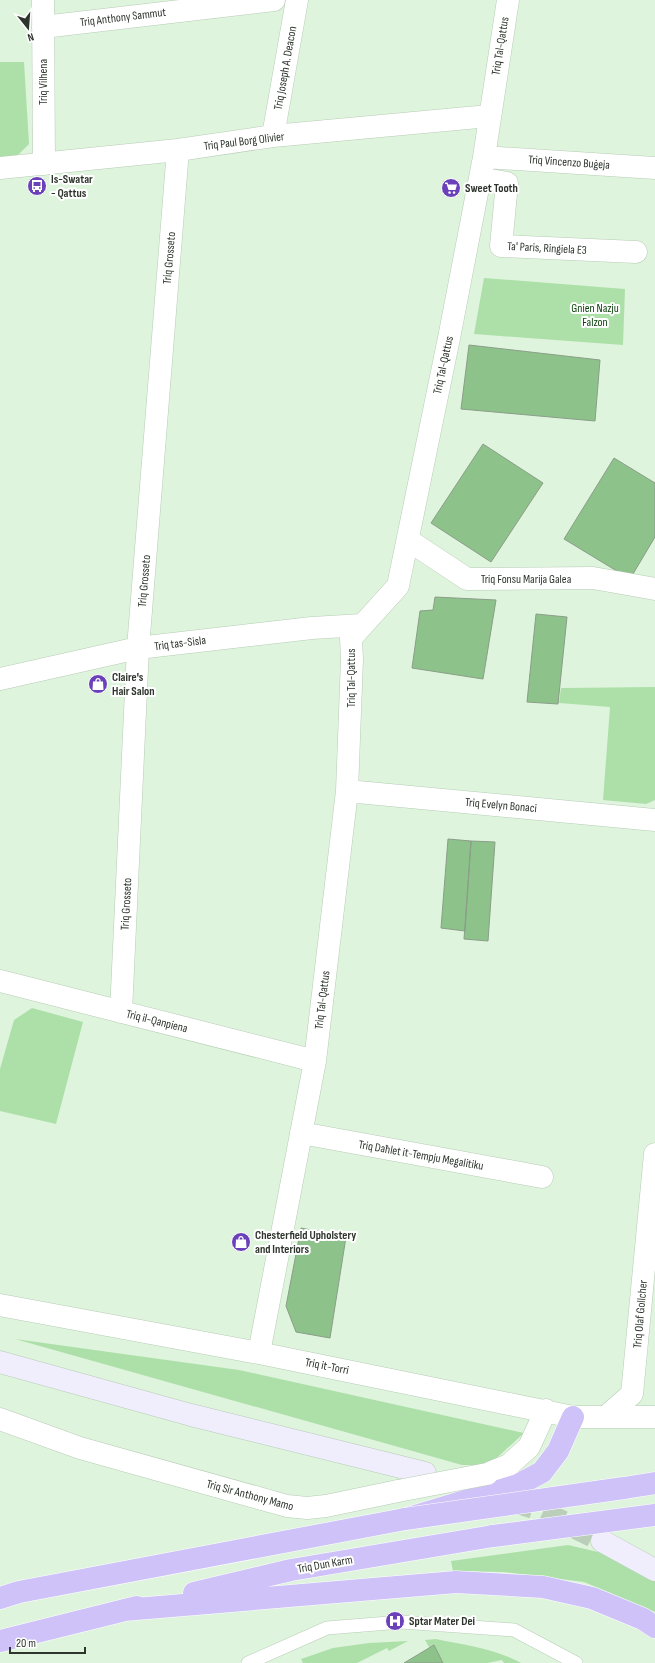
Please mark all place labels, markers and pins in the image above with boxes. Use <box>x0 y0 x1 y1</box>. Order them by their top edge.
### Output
place label: Is-Swatar - Qattus <box>51 172 93 201</box>
bus stop icon: Is-Swatar - Qattus <box>26 175 48 197</box>
supermarket icon: Sweet Tooth <box>440 177 462 199</box>
place label: Sweet Tooth <box>465 181 518 196</box>
place label: Claire's Hair Salon <box>112 670 155 699</box>
shop icon: Claire's Hair Salon <box>87 673 109 695</box>
place label: Chesterfield Upholstery and Interiors <box>255 1228 356 1257</box>
shop icon: Chesterfield Upholstery and Interiors <box>230 1231 252 1253</box>
hospital icon: Sptar Mater Dei <box>384 1610 406 1632</box>
place label: Sptar Mater Dei <box>409 1614 475 1629</box>

